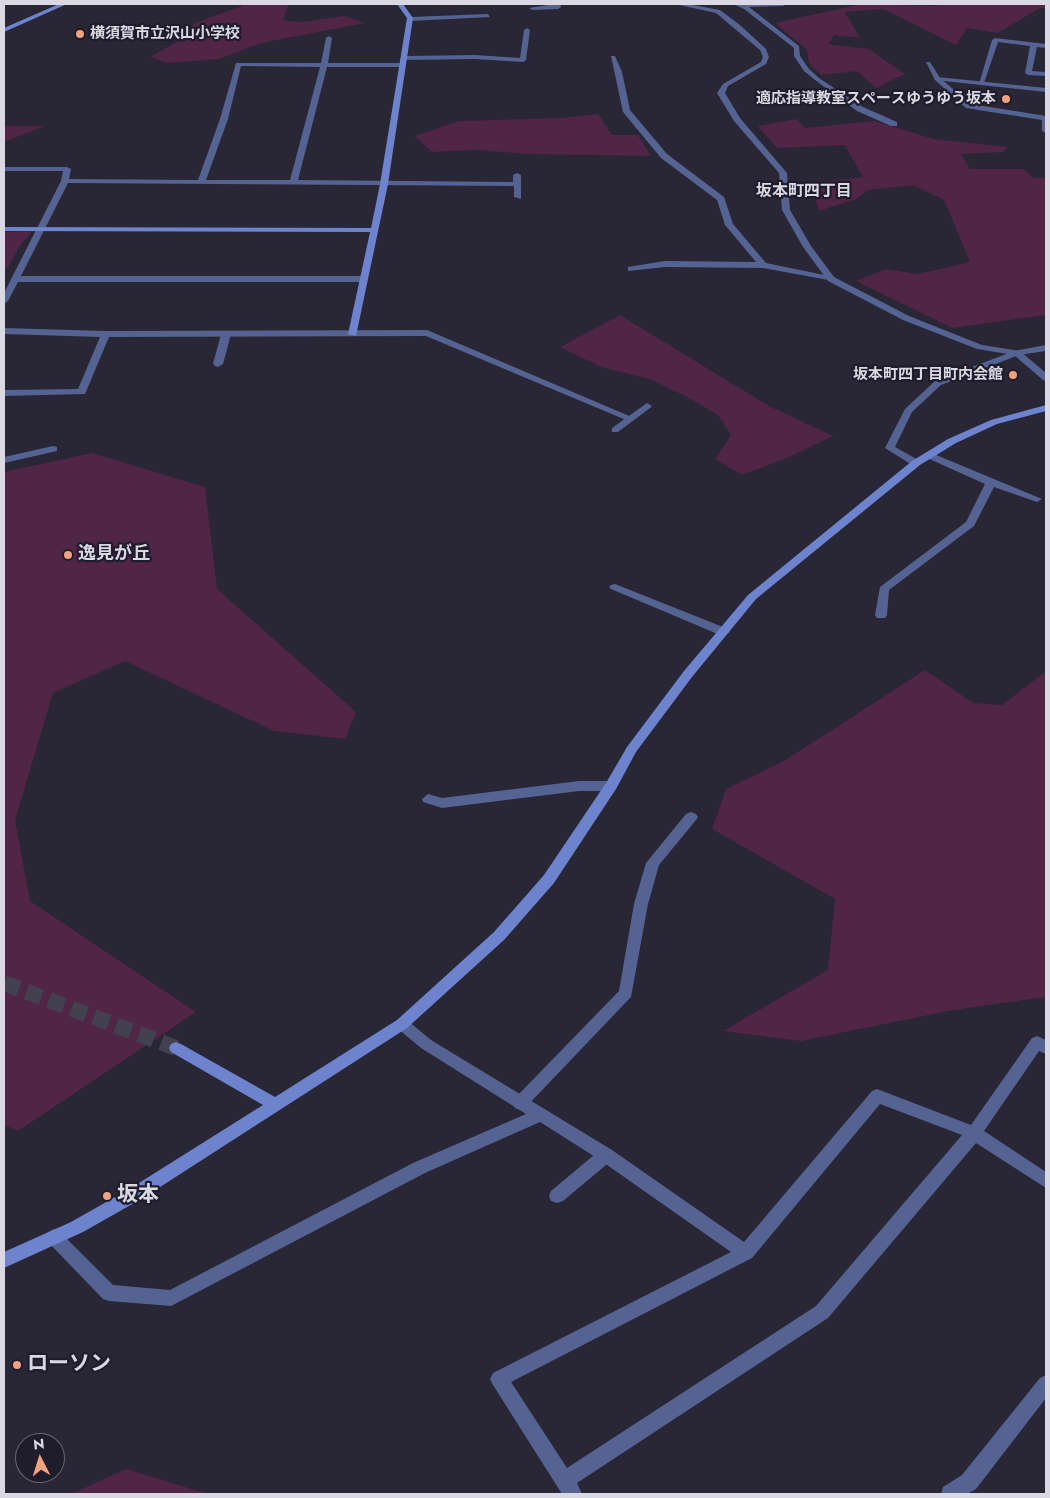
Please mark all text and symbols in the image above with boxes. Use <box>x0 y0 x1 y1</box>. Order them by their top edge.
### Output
place label: 横須賀市立沢山小学校 <box>90 25 240 43</box>
marker: 横須賀市立沢山小学校 <box>74 28 86 40</box>
place label: 適応指導教室スペースゆうゆう坂本 <box>756 90 996 108</box>
marker: 適応指導教室スペースゆうゆう坂本 <box>1000 93 1012 105</box>
district label: 坂本町四丁目 <box>756 182 852 202</box>
place label: 坂本町四丁目町内会館 <box>853 366 1003 384</box>
marker: 坂本町四丁目町内会館 <box>1007 369 1019 381</box>
place label: 逸見が丘 <box>78 544 150 566</box>
marker: 逸見が丘 <box>62 549 74 561</box>
place label: 坂本 <box>117 1183 159 1209</box>
marker: 坂本 <box>101 1190 113 1202</box>
place label: ローソン <box>27 1352 111 1378</box>
marker: ローソン <box>11 1359 23 1371</box>
north arrow <box>15 1433 65 1483</box>
text: N <box>32 1434 45 1455</box>

